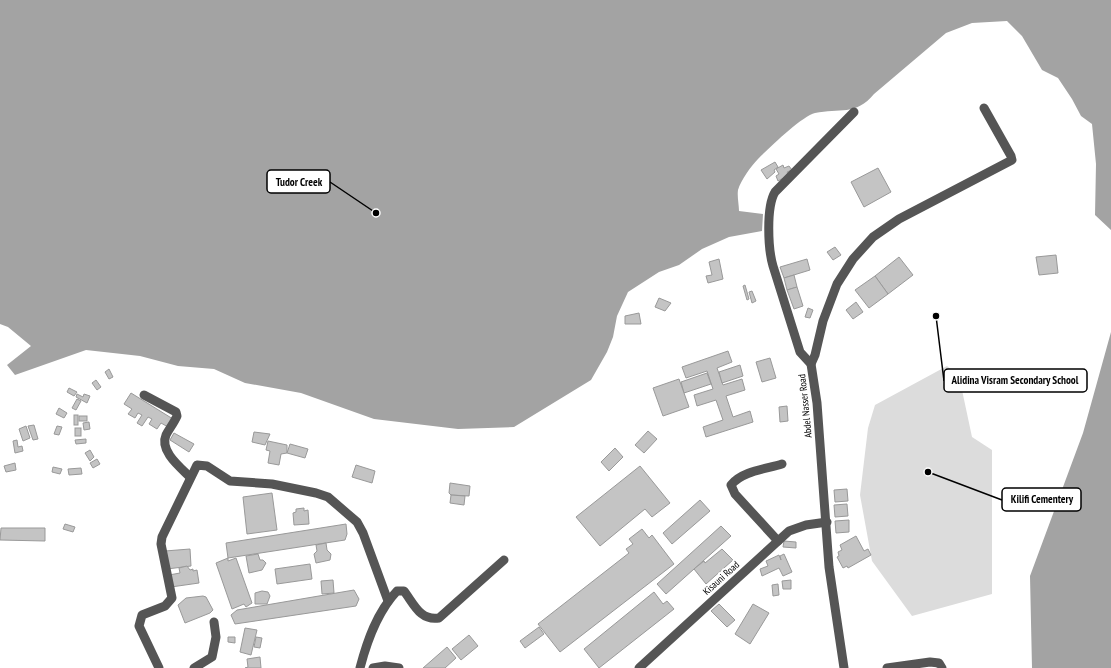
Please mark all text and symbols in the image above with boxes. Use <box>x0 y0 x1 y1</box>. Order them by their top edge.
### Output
callout: Tudor Creek <box>267 170 330 193</box>
text: Tudor Creek <box>276 175 323 189</box>
callout: Alidina Visram Secondary School <box>944 369 1087 392</box>
street label: Abdel Nasser Road <box>795 373 815 439</box>
text: Alidina Visram Secondary School <box>951 373 1079 387</box>
callout: Kilifi Cementery <box>1002 488 1081 511</box>
text: Kilifi Cementery <box>1011 492 1074 506</box>
street label: Kisauni Road <box>700 558 742 598</box>

